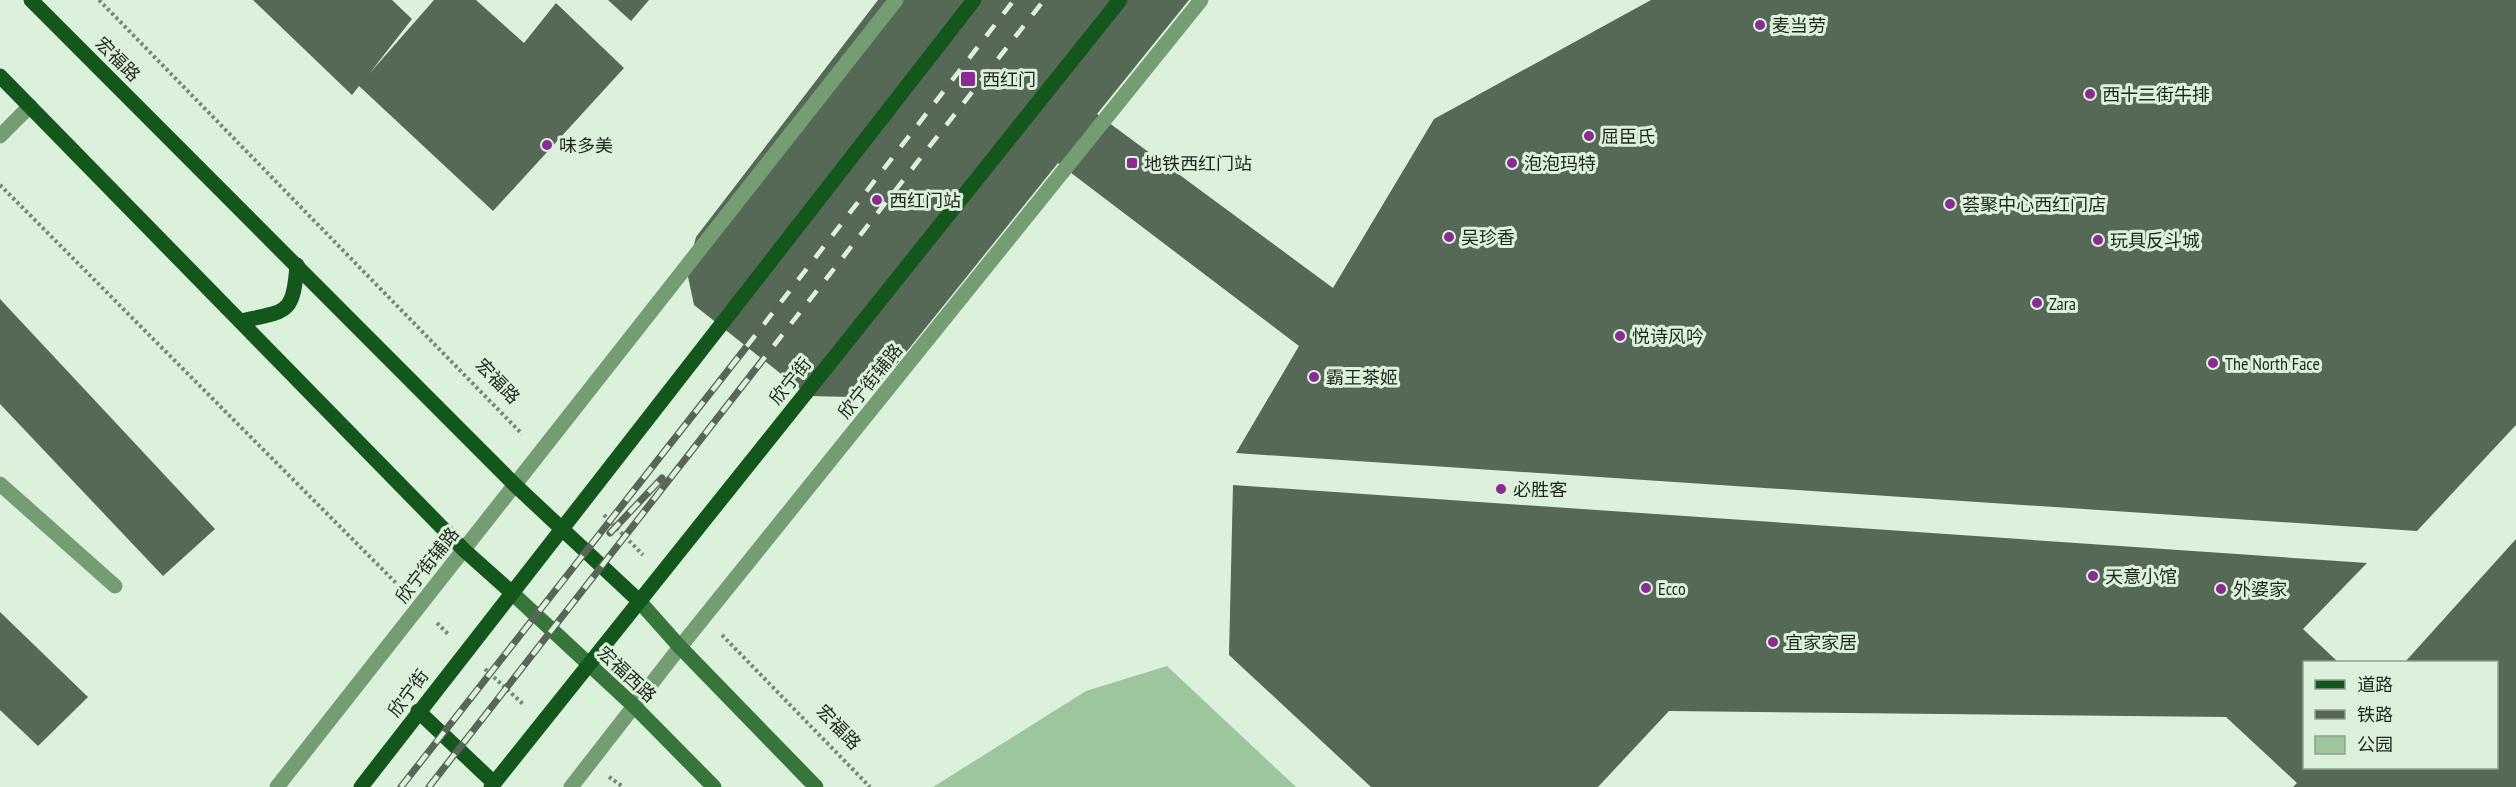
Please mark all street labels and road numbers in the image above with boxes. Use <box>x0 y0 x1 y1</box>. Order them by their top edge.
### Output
street label: 宏福路 <box>91 32 145 86</box>
street label: 欣宁街辅路 <box>833 339 907 423</box>
street label: 欣宁街 <box>764 353 816 409</box>
street label: 宏福路 <box>471 354 525 408</box>
street label: 欣宁街辅路 <box>390 522 464 608</box>
street label: 宏福西路 <box>593 641 661 707</box>
street label: 欣宁街 <box>383 665 433 721</box>
street label: 宏福路 <box>812 700 866 754</box>

